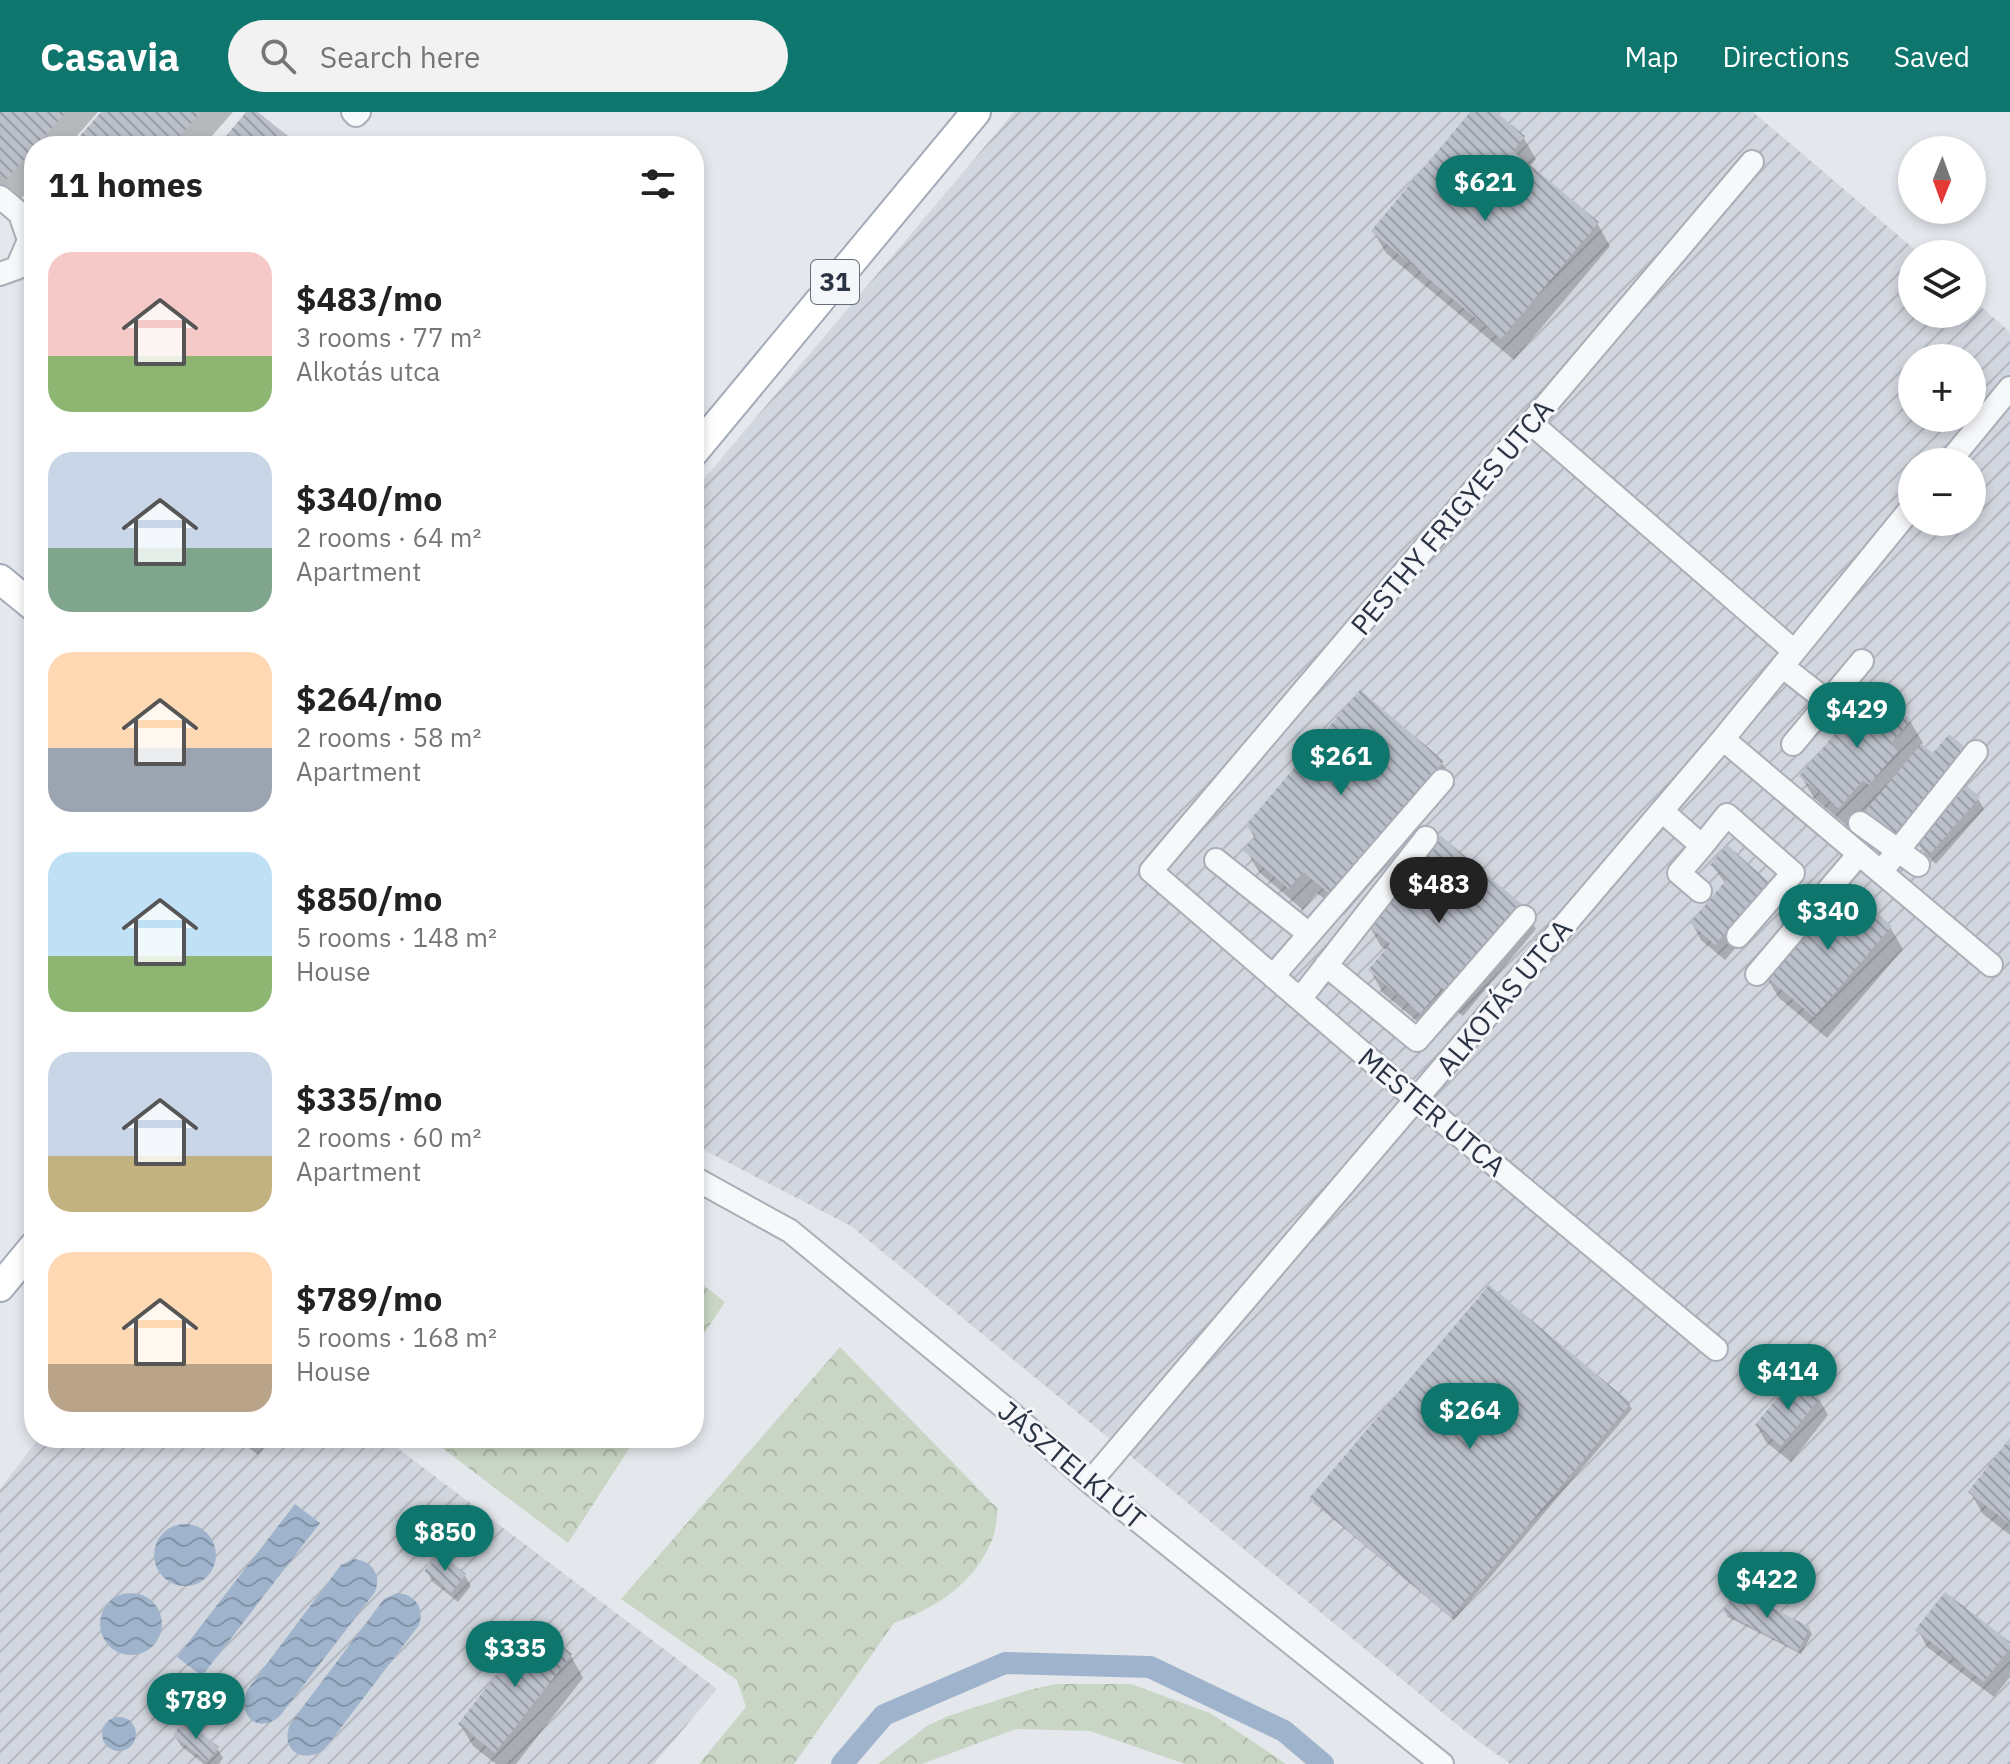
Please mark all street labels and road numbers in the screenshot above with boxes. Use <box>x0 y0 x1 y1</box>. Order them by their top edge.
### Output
road number: 31 <box>811 260 859 304</box>
street label: PESTHY FRIGYES UTCA <box>1342 391 1561 642</box>
street label: ALKOTÁS UTCA <box>1427 911 1580 1083</box>
street label: MESTER UTCA <box>1351 1039 1514 1184</box>
street label: JÁSZTELKI ÚT <box>991 1392 1154 1537</box>

